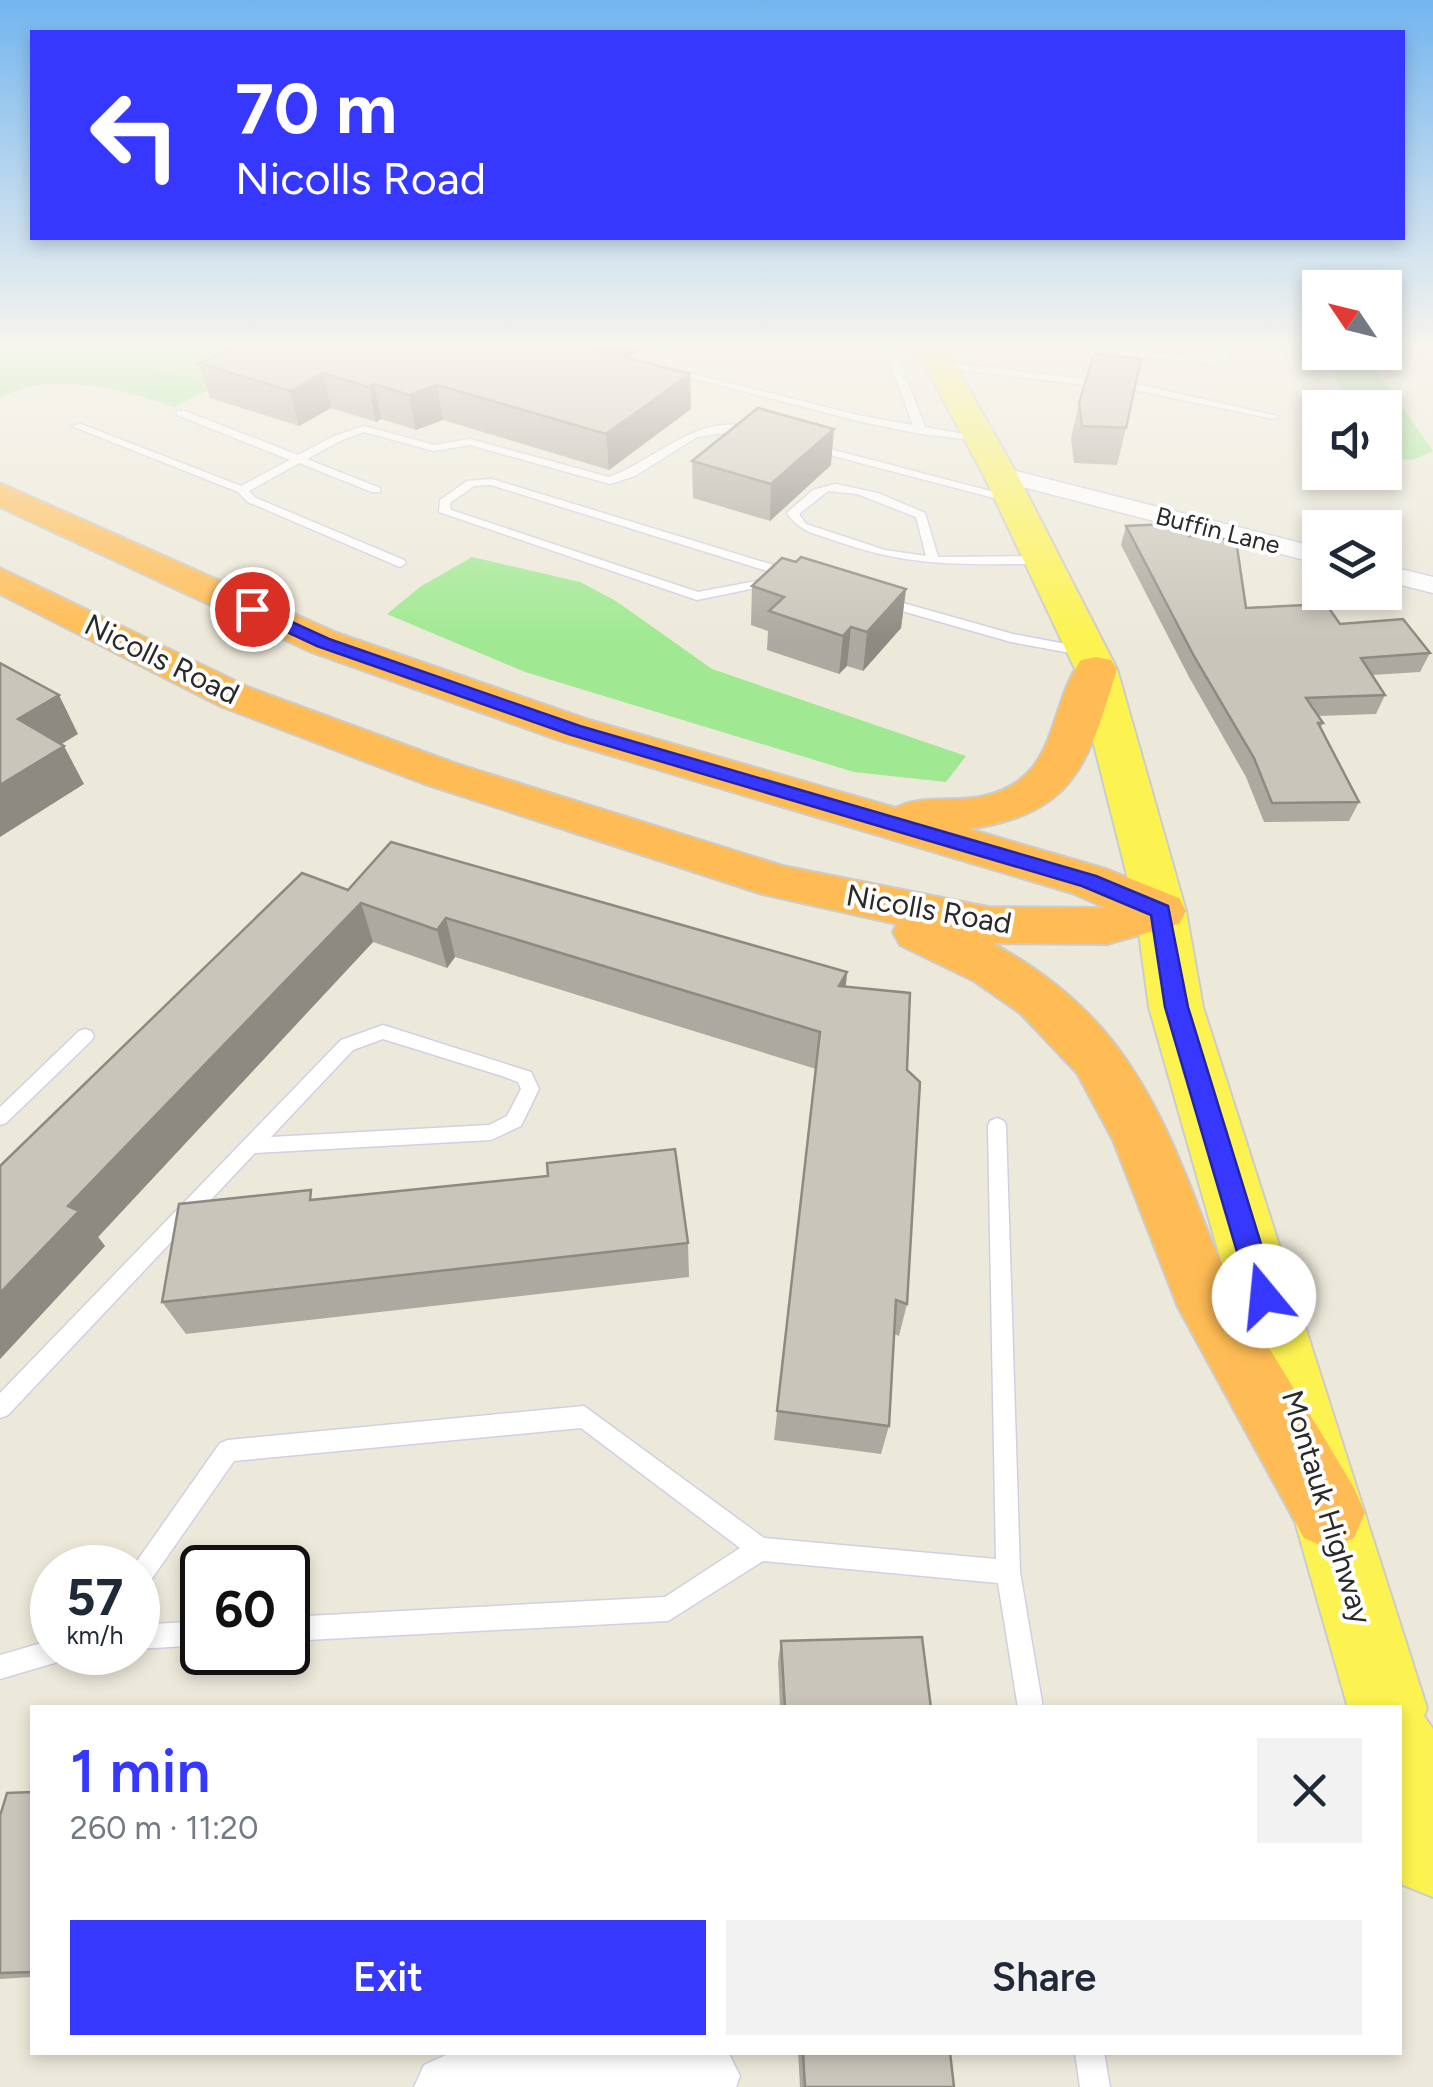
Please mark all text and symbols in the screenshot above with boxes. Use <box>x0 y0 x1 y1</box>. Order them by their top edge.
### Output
text: 70 m <box>235 66 397 151</box>
icon: left <box>70 70 200 200</box>
text: Nicolls Road <box>235 151 486 205</box>
north arrow <box>1302 270 1402 370</box>
map controls <box>1302 270 1402 610</box>
button: sound <box>1302 390 1402 490</box>
street label: Buffin Lane <box>1153 500 1283 560</box>
button: layers <box>1302 510 1402 610</box>
pin <box>210 567 295 652</box>
icon: arrive <box>225 582 280 637</box>
street label: Nicolls Road <box>79 606 245 712</box>
street label: Nicolls Road <box>843 876 1015 942</box>
position arrow <box>1212 1244 1316 1348</box>
street label: Montauk Highway <box>1274 1386 1380 1629</box>
speed limit sign: 60 <box>180 1545 310 1675</box>
text: 57 <box>67 1567 123 1628</box>
text: km/h <box>66 1620 124 1650</box>
text: 1 min <box>70 1735 210 1807</box>
button: close <box>1257 1738 1362 1843</box>
text: 260 m · 11:20 <box>70 1809 259 1847</box>
button: Exit <box>70 1920 706 2035</box>
button: Share <box>726 1920 1362 2035</box>

